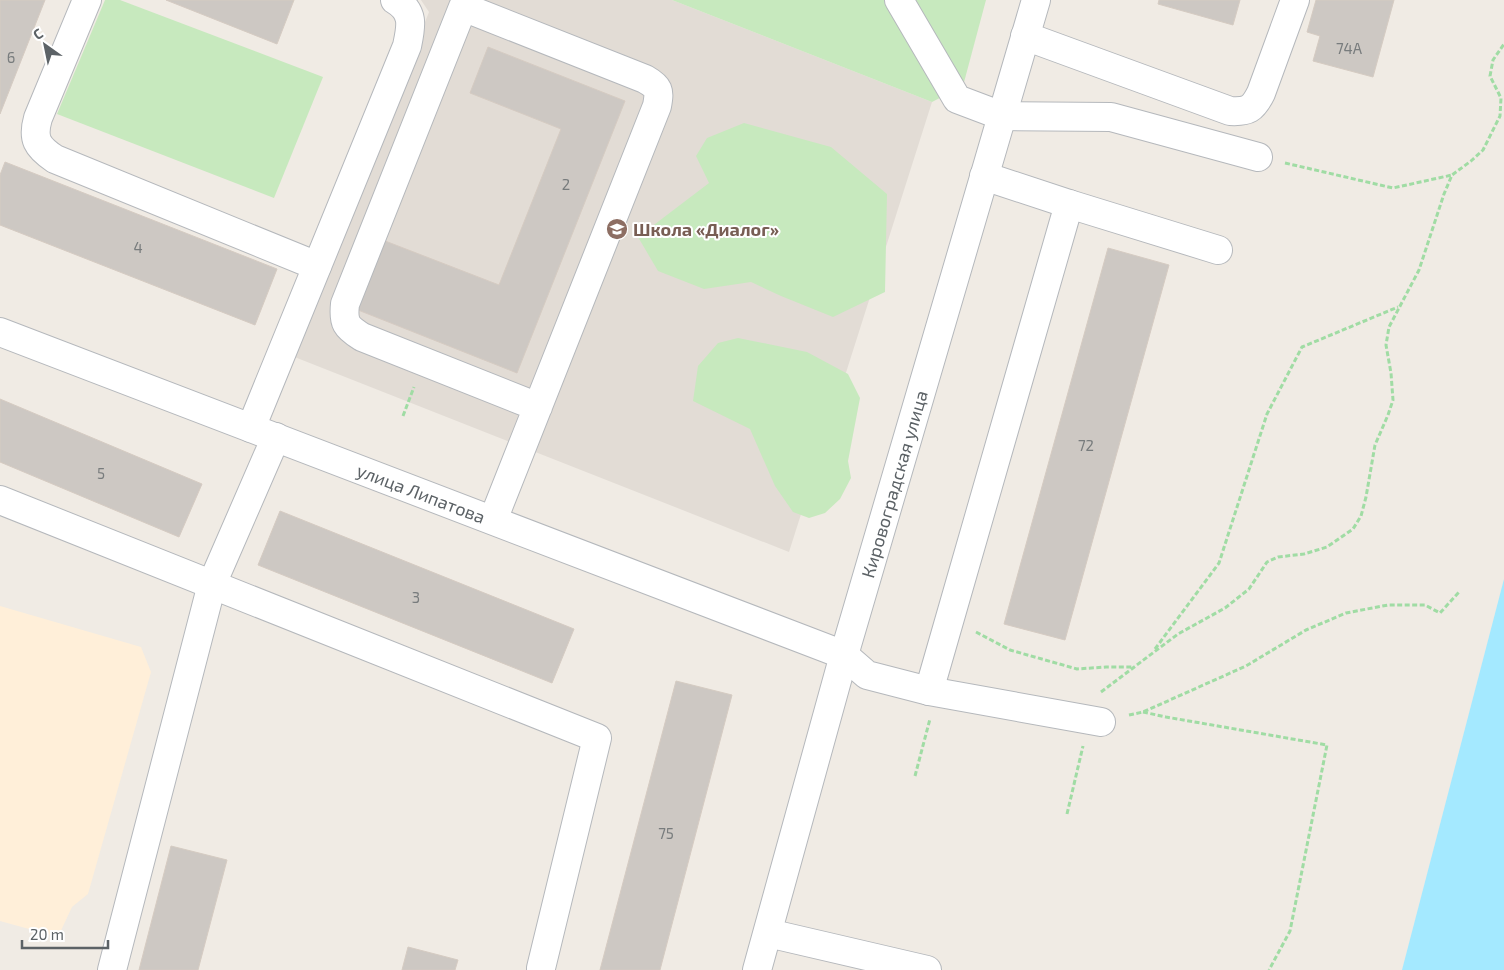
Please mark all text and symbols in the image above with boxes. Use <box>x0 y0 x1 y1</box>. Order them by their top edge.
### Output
north arrow <box>20 20 70 70</box>
text: С <box>30 24 46 43</box>
house number: 74А <box>1336 39 1363 57</box>
house number: 6 <box>7 48 15 66</box>
house number: 2 <box>562 175 570 193</box>
school or university icon: Школа «Диалог» <box>605 217 629 241</box>
place label: Школа «Диалог» <box>633 218 779 240</box>
house number: 4 <box>133 238 143 256</box>
street label: Кировоградская улица <box>856 388 932 580</box>
house number: 72 <box>1078 436 1094 454</box>
street label: улица Липатова <box>354 459 489 528</box>
house number: 5 <box>97 464 105 482</box>
house number: 3 <box>412 588 420 606</box>
house number: 75 <box>658 824 674 842</box>
scale bar <box>22 918 109 950</box>
text: 20 m <box>30 925 64 943</box>

